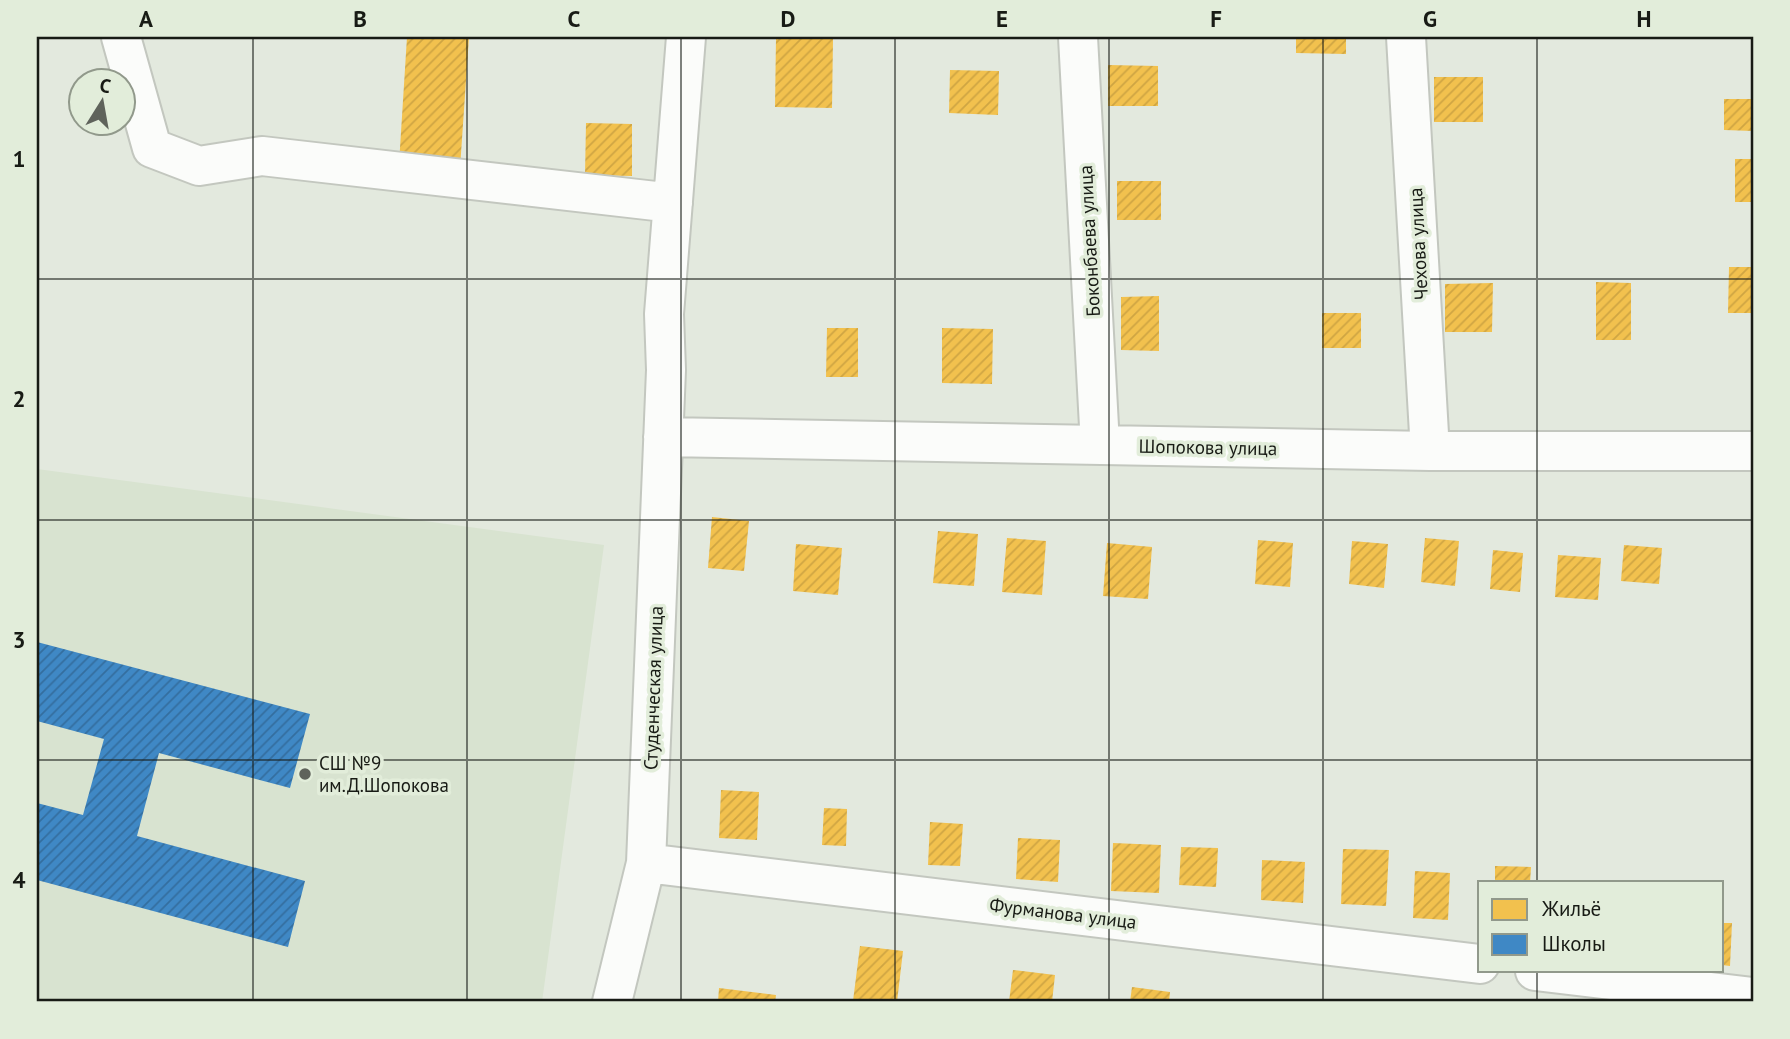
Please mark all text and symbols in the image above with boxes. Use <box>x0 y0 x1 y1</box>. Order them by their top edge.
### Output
text: A <box>139 4 153 33</box>
text: B <box>353 4 367 33</box>
text: C <box>568 4 581 33</box>
text: D <box>781 4 795 33</box>
text: E <box>996 4 1008 33</box>
text: F <box>1210 4 1222 33</box>
text: G <box>1423 4 1437 33</box>
text: H <box>1637 4 1651 33</box>
north arrow <box>66 66 136 136</box>
text: С <box>98 73 113 98</box>
text: 1 <box>12 144 26 173</box>
street label: Боконбаева улица <box>1073 165 1105 317</box>
street label: Чехова улица <box>1403 187 1433 301</box>
text: 2 <box>12 384 26 413</box>
street label: Шопокова улица <box>1139 434 1277 460</box>
street label: Студенческая улица <box>638 605 668 771</box>
text: 3 <box>12 625 26 654</box>
place label: СШ №9 им.Д.Шопокова <box>319 751 449 797</box>
marker: СШ №9 им.Д.Шопокова <box>297 766 313 782</box>
text: 4 <box>12 865 26 894</box>
legend <box>1478 881 1724 972</box>
street label: Фурманова улица <box>988 892 1138 934</box>
text: Жильё <box>1541 895 1601 922</box>
text: Школы <box>1542 930 1606 957</box>

